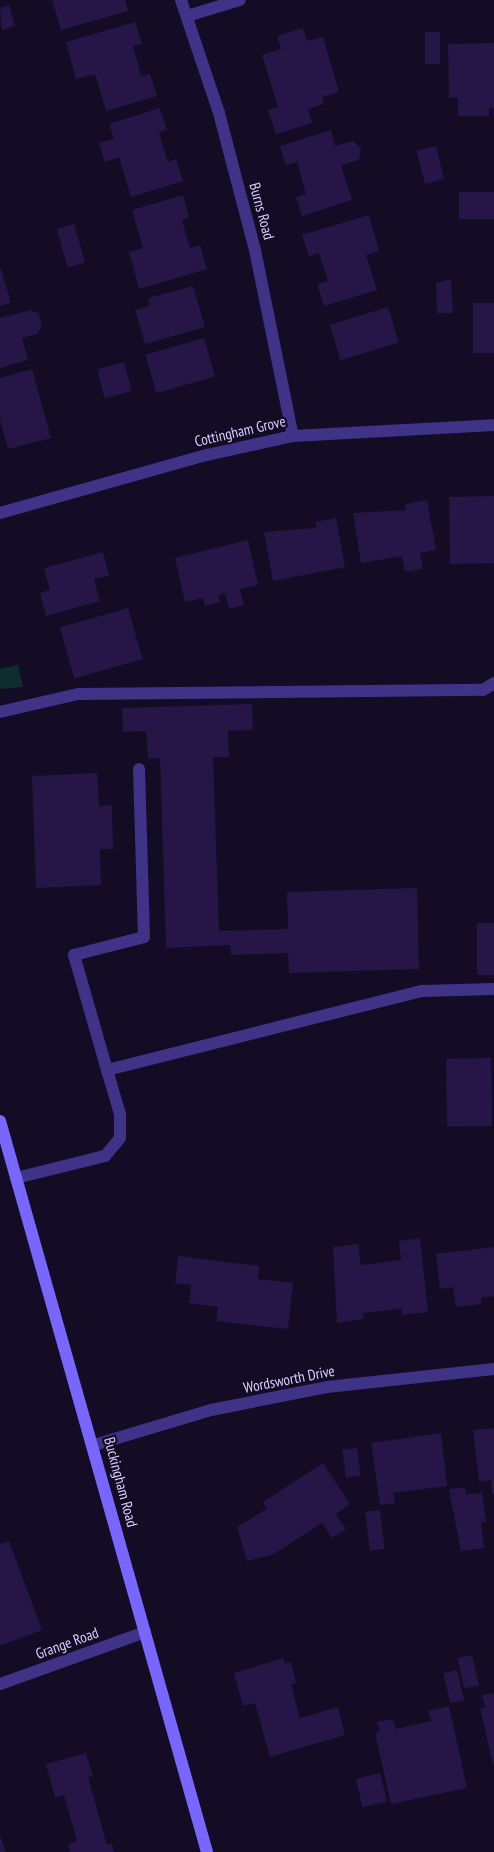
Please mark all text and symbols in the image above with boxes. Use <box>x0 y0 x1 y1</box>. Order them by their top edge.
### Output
street label: Burns Road <box>246 181 278 241</box>
street label: Cottingham Grove <box>193 412 287 450</box>
street label: Wordsworth Drive <box>242 1361 336 1397</box>
street label: Buckingham Road <box>100 1435 142 1529</box>
street label: Grange Road <box>33 1623 101 1663</box>

